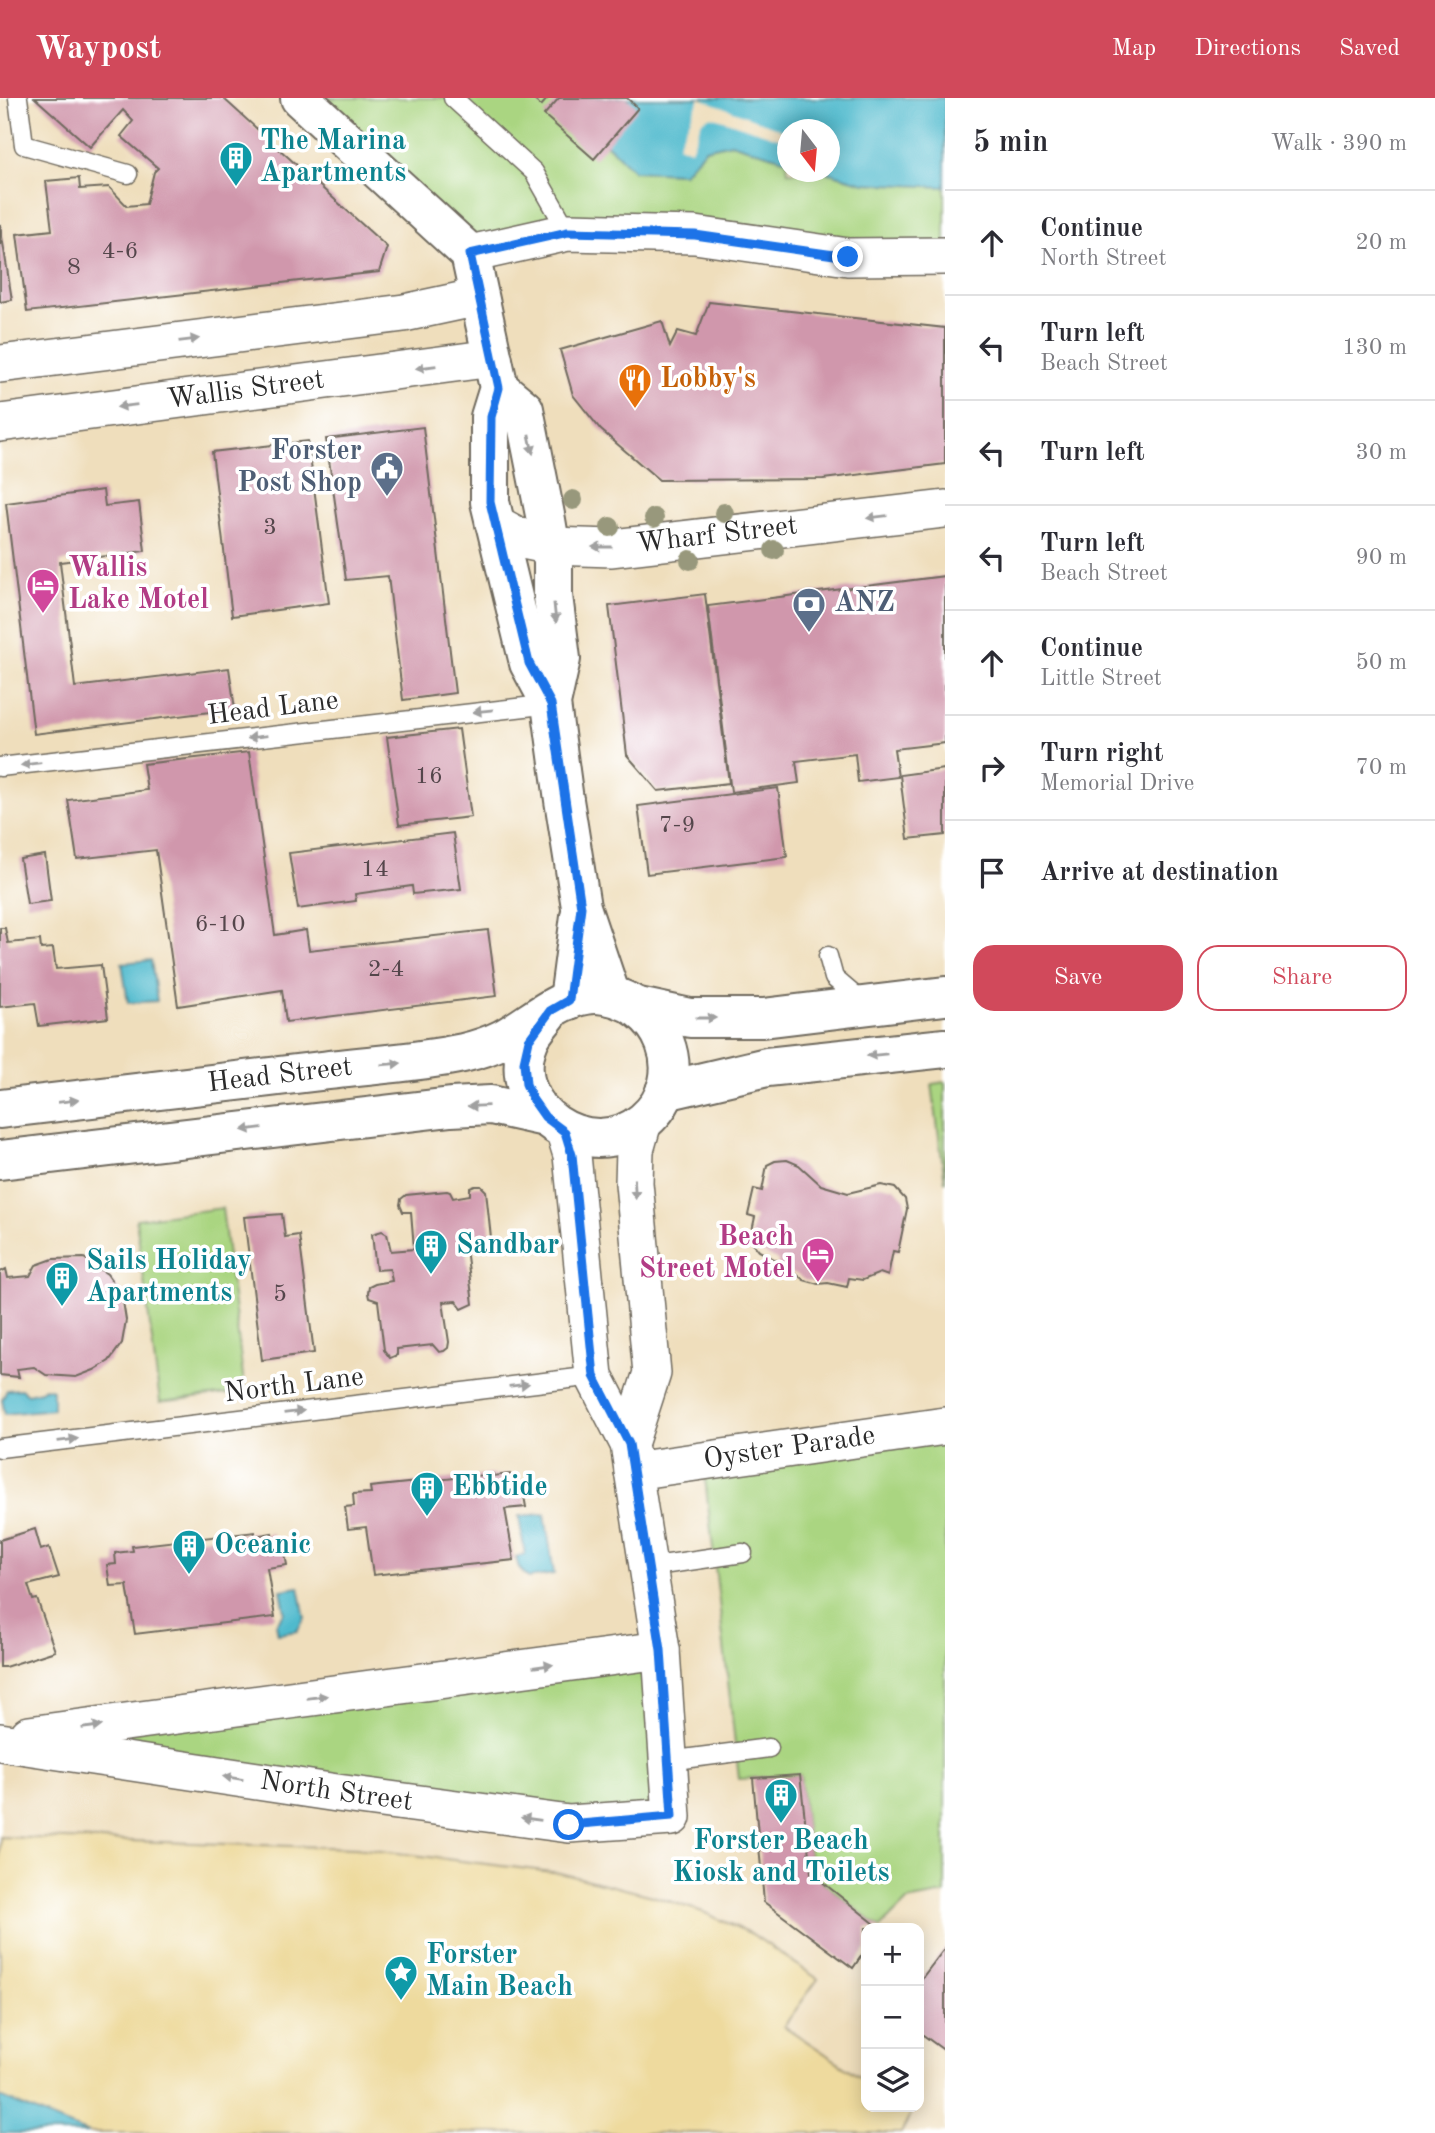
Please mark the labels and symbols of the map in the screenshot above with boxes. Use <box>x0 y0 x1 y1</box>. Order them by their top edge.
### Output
north arrow <box>777 119 840 182</box>
place label: The Marina Apartments <box>260 128 406 188</box>
building icon: The Marina Apartments <box>217 139 255 188</box>
house number: 4-6 <box>102 240 138 264</box>
route end <box>832 241 863 272</box>
house number: 8 <box>67 256 81 280</box>
one-way arrow <box>178 334 200 345</box>
restaurant icon: Lobby's <box>616 361 654 410</box>
one-way arrow <box>415 362 437 373</box>
street label: Wallis Street <box>165 366 326 415</box>
place label: Lobby's <box>660 366 756 394</box>
one-way arrow <box>116 401 138 412</box>
one-way arrow <box>526 433 537 455</box>
place label: Forster Post Shop <box>237 438 362 498</box>
public building icon: Forster Post Shop <box>368 449 406 498</box>
street label: Wharf Street <box>635 512 799 559</box>
one-way arrow <box>866 512 888 523</box>
house number: 3 <box>263 516 277 540</box>
one-way arrow <box>591 541 613 553</box>
place label: Wallis Lake Motel <box>68 555 209 615</box>
hotel icon: Wallis Lake Motel <box>24 566 62 615</box>
bank icon: ANZ <box>790 585 828 634</box>
place label: ANZ <box>834 590 895 618</box>
one-way arrow <box>549 603 560 625</box>
street label: Head Lane <box>206 687 340 731</box>
one-way arrow <box>472 706 494 717</box>
one-way arrow <box>246 732 268 743</box>
one-way arrow <box>20 758 42 769</box>
house number: 16 <box>415 765 443 789</box>
house number: 7-9 <box>659 814 695 838</box>
house number: 14 <box>361 858 389 882</box>
house number: 6-10 <box>195 913 245 937</box>
house number: 2-4 <box>368 958 404 982</box>
one-way arrow <box>695 1012 717 1024</box>
one-way arrow <box>866 1050 888 1061</box>
street label: Head Street <box>206 1054 354 1098</box>
one-way arrow <box>380 1058 402 1069</box>
one-way arrow <box>57 1095 79 1106</box>
one-way arrow <box>467 1100 489 1111</box>
one-way arrow <box>241 1123 263 1134</box>
one-way arrow <box>630 1178 641 1200</box>
place label: Beach Street Motel <box>639 1224 794 1284</box>
building icon: Sandbar <box>412 1227 450 1276</box>
place label: Sandbar <box>456 1232 559 1260</box>
hotel icon: Beach Street Motel <box>799 1235 837 1284</box>
place label: Sails Holiday Apartments <box>86 1248 252 1308</box>
building icon: Sails Holiday Apartments <box>43 1259 81 1308</box>
house number: 5 <box>273 1283 287 1307</box>
street label: North Lane <box>223 1364 365 1408</box>
one-way arrow <box>509 1379 531 1390</box>
one-way arrow <box>283 1407 305 1418</box>
street label: Oyster Parade <box>702 1422 877 1475</box>
one-way arrow <box>57 1434 79 1445</box>
building icon: Ebbtide <box>408 1469 446 1518</box>
place label: Ebbtide <box>452 1474 548 1502</box>
building icon: Oceanic <box>170 1527 208 1576</box>
place label: Oceanic <box>214 1532 311 1560</box>
one-way arrow <box>532 1660 554 1671</box>
one-way arrow <box>307 1691 329 1702</box>
one-way arrow <box>81 1721 103 1732</box>
street label: North Street <box>258 1768 414 1817</box>
one-way arrow <box>222 1772 244 1783</box>
building icon: Forster Beach Kiosk and Toilets <box>762 1776 800 1825</box>
route start <box>553 1809 584 1840</box>
one-way arrow <box>520 1814 542 1825</box>
place label: Forster Beach Kiosk and Toilets <box>673 1828 889 1888</box>
place label: Forster Main Beach <box>426 1942 573 2002</box>
place icon: Forster Main Beach <box>382 1953 420 2002</box>

